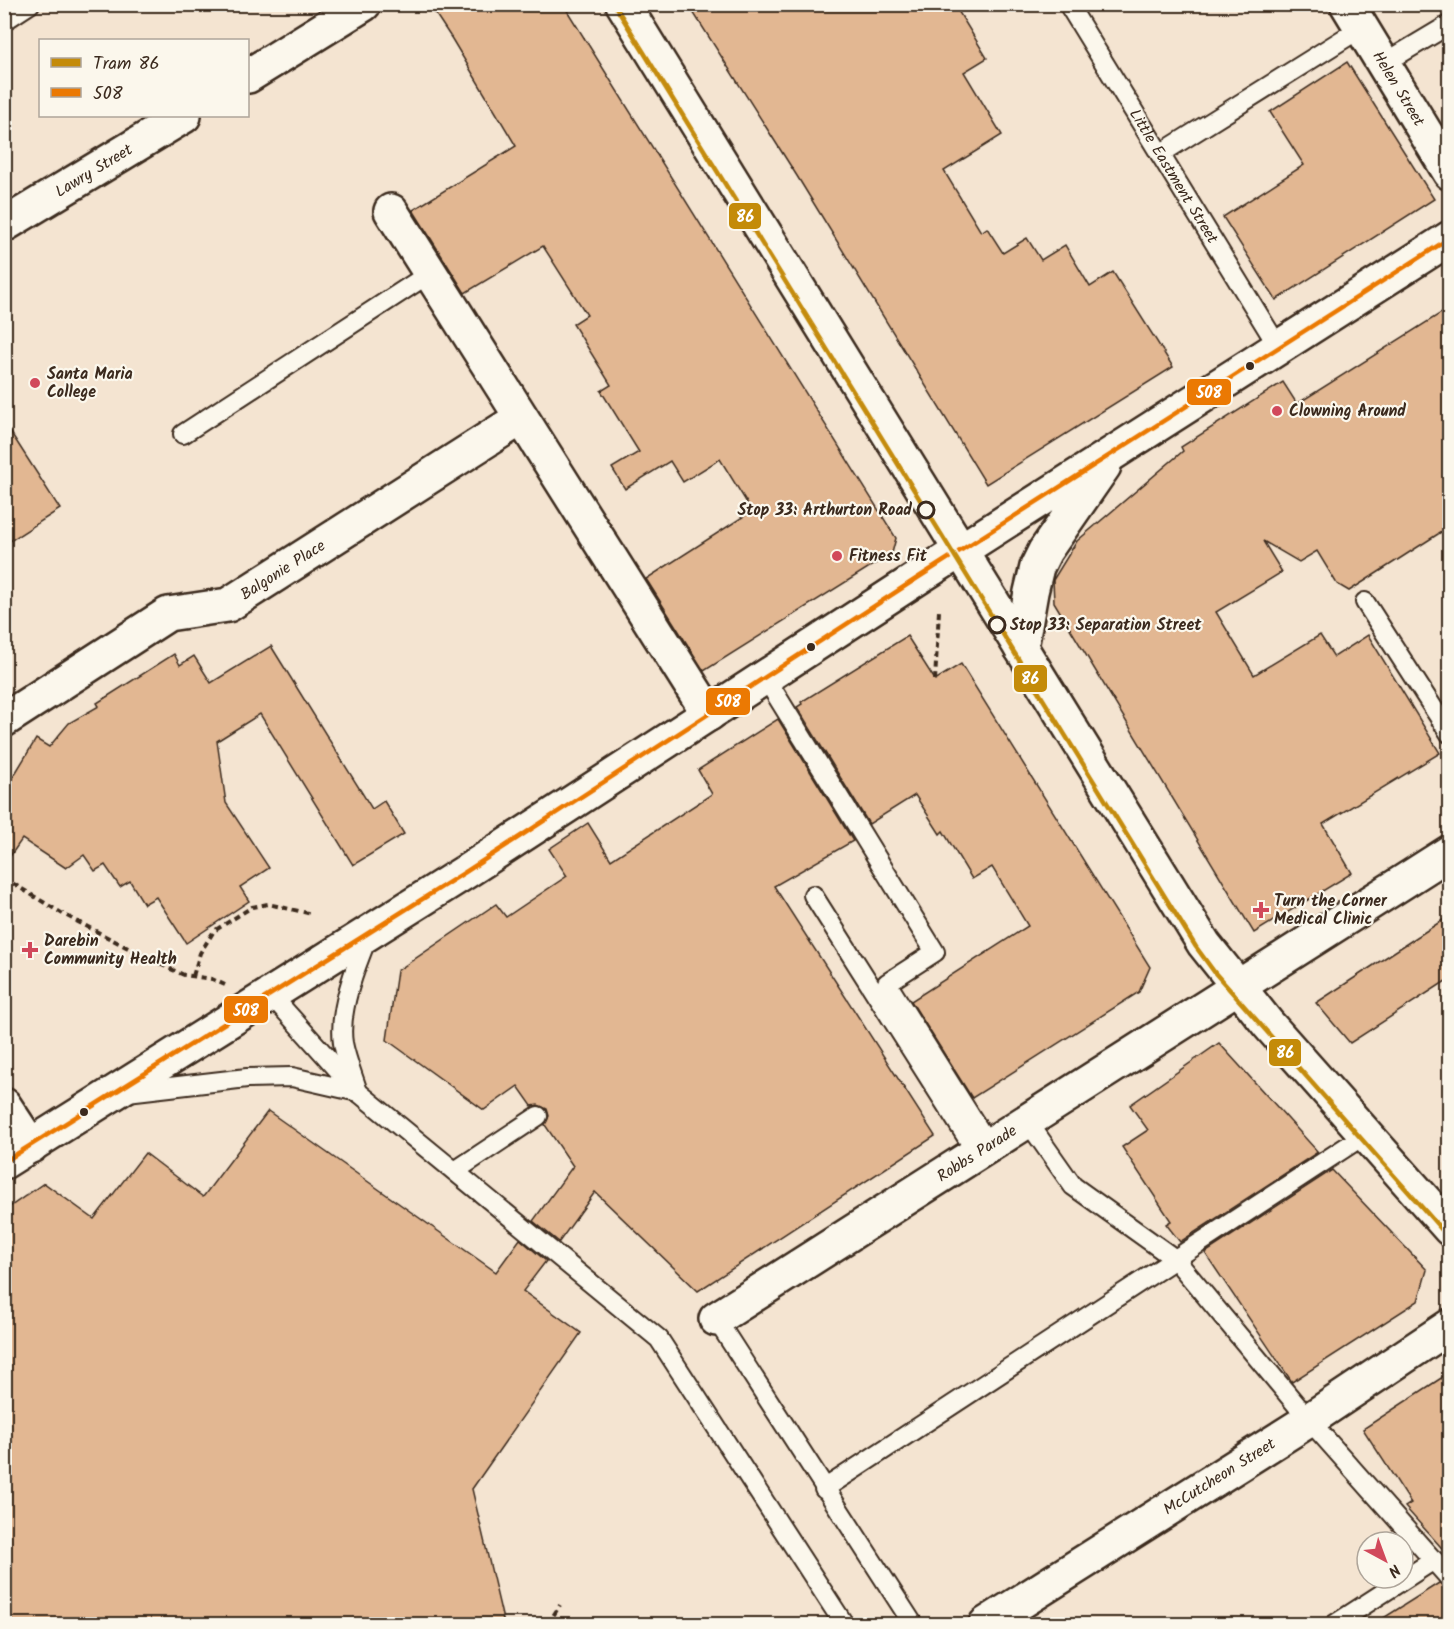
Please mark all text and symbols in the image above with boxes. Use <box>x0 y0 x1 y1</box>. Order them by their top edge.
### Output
legend <box>39 39 249 117</box>
street label: Helen Street <box>1366 46 1432 132</box>
text: Tram 86 <box>93 50 159 79</box>
text: 508 <box>93 80 123 109</box>
street label: Little Eastment Street <box>1123 104 1225 249</box>
street label: Lawry Street <box>50 137 138 204</box>
line badge: 86 <box>728 202 762 230</box>
text: 86 <box>736 205 754 230</box>
unlabelled marker <box>1244 360 1256 372</box>
place label: Santa Maria College <box>47 362 133 405</box>
marker: Santa Maria College <box>28 376 42 390</box>
line badge: 508 <box>1186 378 1232 406</box>
text: 508 <box>1195 381 1222 406</box>
place label: Clowning Around <box>1289 399 1406 424</box>
marker: Clowning Around <box>1270 404 1284 418</box>
place label: Stop 33: Arthurton Road <box>737 498 912 523</box>
marker: Stop 33: Arthurton Road <box>917 501 935 519</box>
street label: Balgonie Place <box>235 533 330 607</box>
place label: Fitness Fit <box>849 544 928 569</box>
marker: Fitness Fit <box>830 549 844 563</box>
place label: Stop 33: Separation Street <box>1010 613 1202 638</box>
marker: Stop 33: Separation Street <box>988 616 1006 634</box>
unlabelled marker <box>805 641 817 653</box>
line badge: 86 <box>1013 664 1048 693</box>
text: 86 <box>1021 667 1039 692</box>
line badge: 508 <box>705 687 751 716</box>
text: 508 <box>714 690 741 715</box>
place label: Turn the Corner Medical Clinic <box>1274 889 1388 932</box>
marker: Turn the Corner Medical Clinic <box>1252 901 1270 919</box>
place label: Darebin Community Health <box>44 929 177 972</box>
marker: Darebin Community Health <box>21 941 39 959</box>
line badge: 508 <box>223 995 269 1024</box>
text: 508 <box>232 999 259 1024</box>
line badge: 86 <box>1268 1038 1302 1067</box>
text: 86 <box>1276 1041 1294 1066</box>
unlabelled marker <box>78 1106 90 1118</box>
street label: Robbs Parade <box>932 1118 1022 1188</box>
street label: McCutcheon Street <box>1158 1431 1281 1522</box>
north arrow <box>1355 1530 1415 1590</box>
text: N <box>1382 1557 1406 1583</box>

